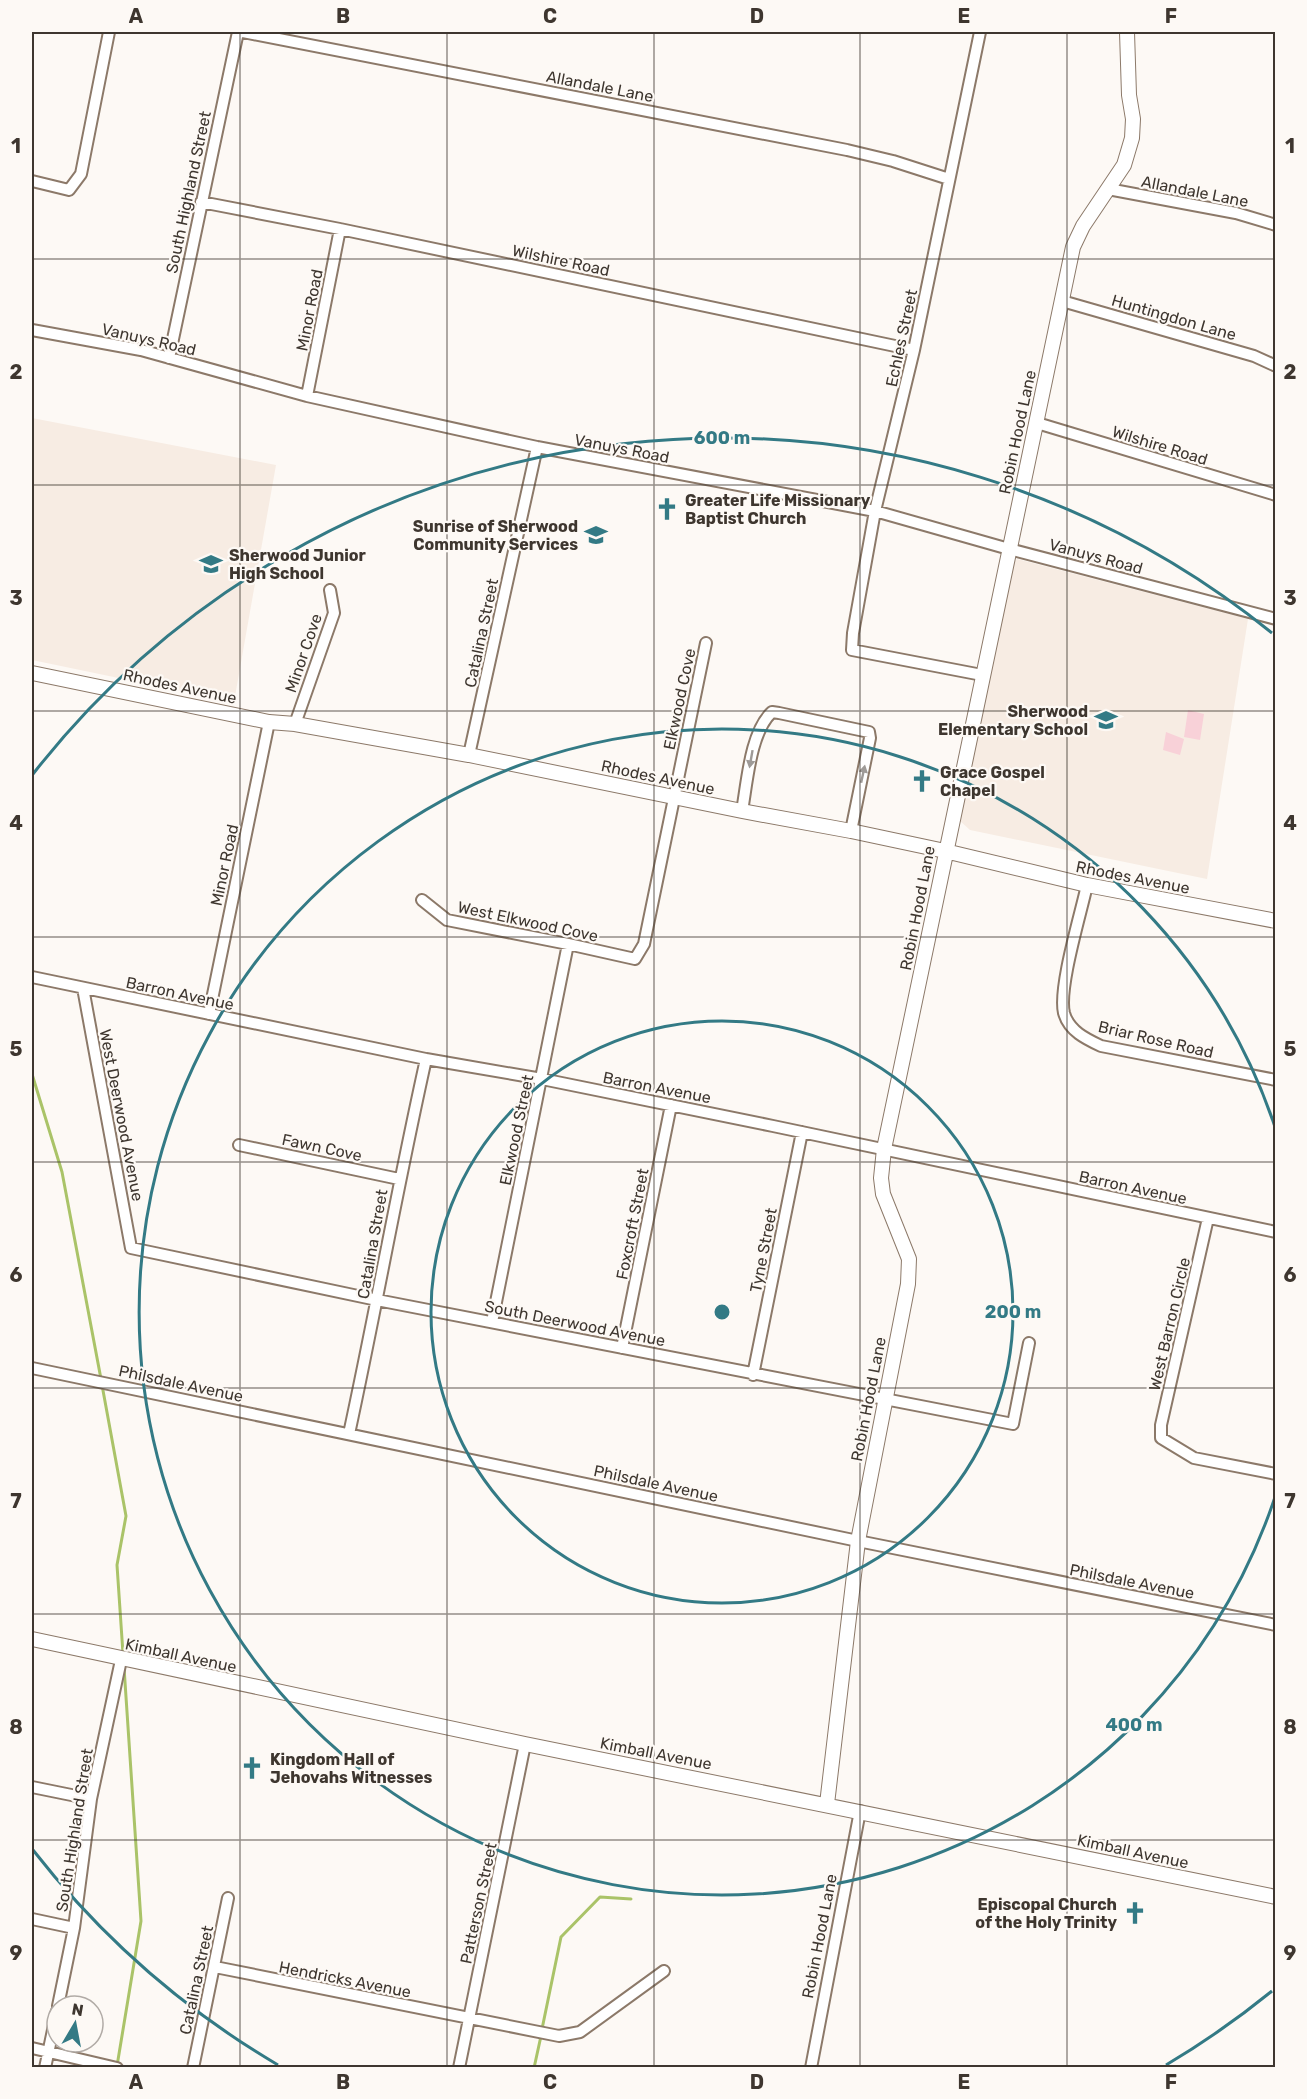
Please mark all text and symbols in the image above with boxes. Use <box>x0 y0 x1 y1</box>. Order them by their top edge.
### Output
text: A <box>129 4 144 28</box>
text: B <box>336 4 350 28</box>
text: C <box>543 4 557 28</box>
text: D <box>750 4 764 28</box>
text: E <box>958 4 970 28</box>
text: F <box>1165 4 1177 28</box>
street label: Allandale Lane <box>545 67 655 106</box>
street label: South Highland Street <box>162 109 215 275</box>
text: 1 <box>11 134 21 158</box>
text: 1 <box>1285 134 1295 158</box>
street label: Allandale Lane <box>1140 172 1250 211</box>
street label: Wilshire Road <box>510 241 611 280</box>
street label: Minor Road <box>292 268 327 353</box>
street label: Echles Street <box>882 288 921 389</box>
street label: Huntingdon Lane <box>1109 291 1238 344</box>
street label: Vanuys Road <box>100 319 198 360</box>
text: 2 <box>10 360 23 384</box>
text: 2 <box>1284 360 1297 384</box>
street label: Robin Hood Lane <box>995 368 1040 496</box>
street label: Wilshire Road <box>1110 422 1210 469</box>
text: 600 m <box>694 427 750 449</box>
street label: Vanuys Road <box>573 430 671 467</box>
place label: Greater Life Missionary Baptist Church <box>685 491 871 528</box>
church icon: Greater Life Missionary Baptist Church <box>654 496 680 522</box>
place label: Sunrise of Sherwood Community Services <box>413 517 578 554</box>
school or university icon: Sunrise of Sherwood Community Services <box>583 522 609 548</box>
street label: Vanuys Road <box>1047 535 1145 578</box>
place label: Sherwood Junior High School <box>229 546 367 583</box>
school or university icon: Sherwood Junior High School <box>198 551 224 577</box>
street label: Catalina Street <box>461 577 502 689</box>
text: 3 <box>9 586 23 610</box>
text: 3 <box>1283 586 1297 610</box>
street label: Minor Cove <box>281 611 326 695</box>
street label: Elkwood Cove <box>659 647 700 752</box>
street label: Rhodes Avenue <box>121 665 238 708</box>
place label: Sherwood Elementary School <box>938 702 1088 739</box>
school or university icon: Sherwood Elementary School <box>1093 707 1119 733</box>
one-way arrow <box>746 750 755 769</box>
street label: Rhodes Avenue <box>599 756 716 799</box>
place label: Grace Gospel Chapel <box>940 763 1045 800</box>
one-way arrow <box>859 764 868 783</box>
church icon: Grace Gospel Chapel <box>909 768 935 794</box>
text: 4 <box>9 811 23 835</box>
text: 4 <box>1283 811 1297 835</box>
street label: Minor Road <box>207 823 242 908</box>
street label: Robin Hood Lane <box>896 844 939 972</box>
street label: Rhodes Avenue <box>1074 857 1191 898</box>
street label: West Elkwood Cove <box>456 897 600 946</box>
street label: Barron Avenue <box>124 973 236 1014</box>
street label: Briar Rose Road <box>1096 1017 1215 1062</box>
street label: West Deerwood Avenue <box>96 1027 148 1203</box>
text: 5 <box>10 1037 23 1061</box>
text: 5 <box>1284 1037 1297 1061</box>
street label: Barron Avenue <box>601 1068 713 1107</box>
street label: Elkwood Street <box>495 1073 537 1187</box>
street label: Fawn Cove <box>280 1130 364 1165</box>
street label: Foxcroft Street <box>612 1167 653 1281</box>
street label: Barron Avenue <box>1077 1167 1189 1208</box>
street label: Catalina Street <box>354 1188 391 1300</box>
street label: Tyne Street <box>746 1206 781 1294</box>
street label: West Barron Circle <box>1145 1256 1194 1393</box>
text: 6 <box>9 1263 23 1287</box>
text: 6 <box>1283 1263 1297 1287</box>
street label: South Deerwood Avenue <box>483 1297 667 1350</box>
text: 200 m <box>985 1301 1041 1323</box>
centre of rings <box>712 1302 732 1322</box>
street label: Robin Hood Lane <box>847 1335 890 1463</box>
street label: Philsdale Avenue <box>117 1361 245 1406</box>
street label: Philsdale Avenue <box>592 1461 720 1506</box>
text: 7 <box>10 1489 22 1513</box>
text: 7 <box>1284 1489 1296 1513</box>
street label: Philsdale Avenue <box>1068 1560 1196 1603</box>
street label: Kimball Avenue <box>123 1634 238 1677</box>
text: 400 m <box>1105 1714 1163 1736</box>
text: 8 <box>9 1715 23 1739</box>
text: 8 <box>1283 1715 1297 1739</box>
street label: Kimball Avenue <box>598 1733 713 1774</box>
street label: South Highland Street <box>52 1747 97 1913</box>
place label: Kingdom Hall of Jehovahs Witnesses <box>270 1750 433 1787</box>
church icon: Kingdom Hall of Jehovahs Witnesses <box>239 1755 265 1781</box>
street label: Kimball Avenue <box>1075 1830 1190 1873</box>
street label: Patterson Street <box>456 1841 501 1966</box>
street label: Robin Hood Lane <box>798 1872 841 2000</box>
place label: Episcopal Church of the Holy Trinity <box>975 1895 1117 1932</box>
church icon: Episcopal Church of the Holy Trinity <box>1122 1900 1148 1926</box>
street label: Catalina Street <box>176 1924 217 2036</box>
text: 9 <box>10 1941 23 1965</box>
text: 9 <box>1284 1941 1297 1965</box>
street label: Hendricks Avenue <box>277 1957 413 2002</box>
north arrow <box>45 1994 105 2054</box>
text: N <box>70 1999 85 2020</box>
text: A <box>129 2070 144 2094</box>
text: B <box>336 2070 350 2094</box>
text: C <box>543 2070 557 2094</box>
text: D <box>750 2070 764 2094</box>
text: E <box>958 2070 970 2094</box>
text: F <box>1165 2070 1177 2094</box>

